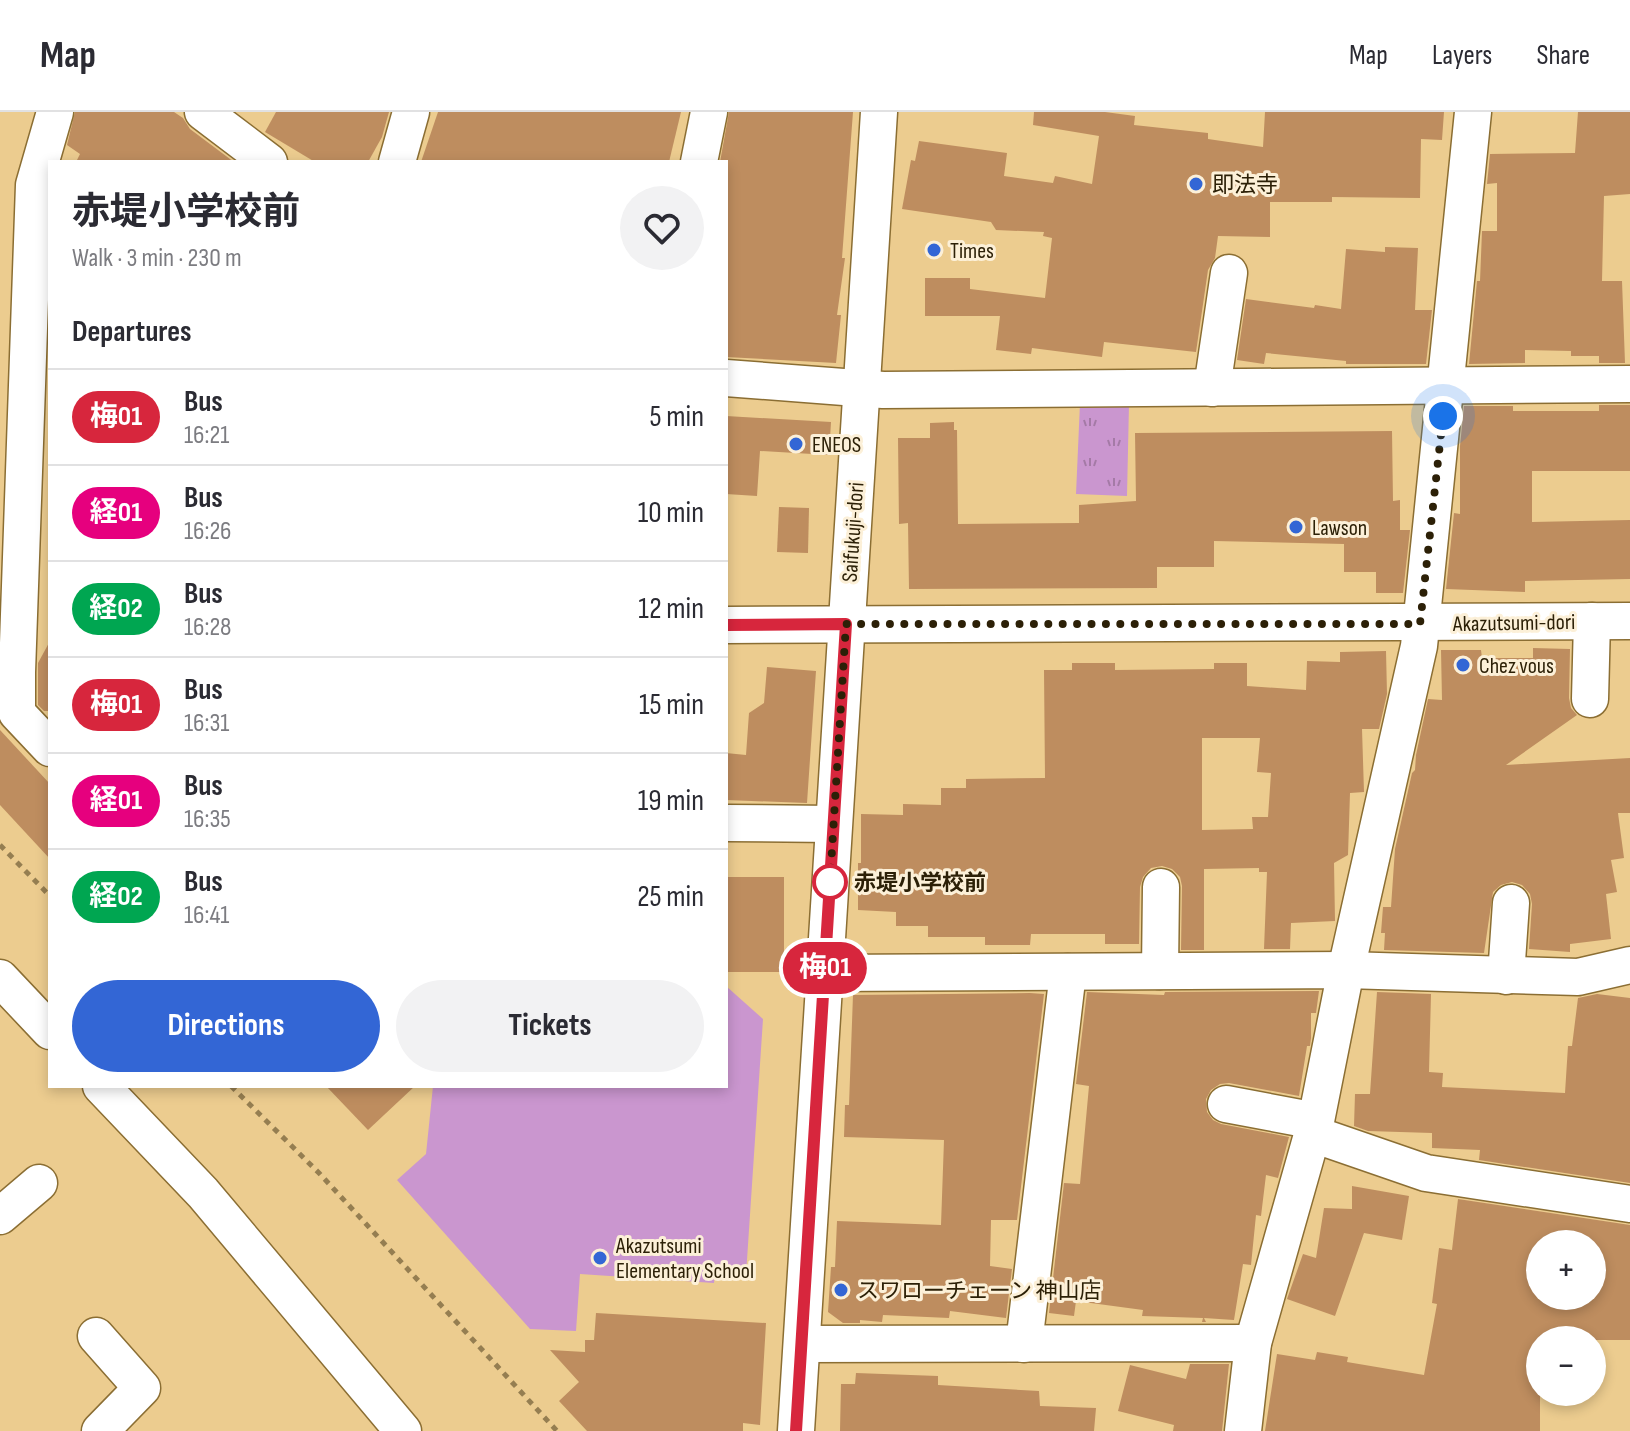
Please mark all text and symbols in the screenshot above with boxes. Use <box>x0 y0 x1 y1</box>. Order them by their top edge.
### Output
text: Map <box>40 33 96 78</box>
text: Map <box>1349 39 1388 72</box>
text: Layers <box>1432 39 1492 72</box>
text: Share <box>1536 39 1590 72</box>
place label: 即法寺 <box>1212 172 1278 199</box>
marker: 即法寺 <box>1187 175 1205 193</box>
button: heart <box>620 186 704 270</box>
text: 赤堤小学校前 <box>72 190 300 235</box>
place label: Times <box>950 238 994 265</box>
marker: Times <box>925 241 943 259</box>
text: Walk · 3 min · 230 m <box>72 243 242 274</box>
text: Departures <box>72 314 192 350</box>
text: Bus <box>184 384 223 420</box>
your location <box>1423 396 1463 436</box>
text: 5 min <box>650 399 704 435</box>
text: 梅01 <box>90 400 142 433</box>
text: 16:21 <box>184 420 229 451</box>
place label: ENEOS <box>812 432 861 459</box>
marker: ENEOS <box>787 435 805 453</box>
text: Bus <box>184 480 223 516</box>
street label: Saifukuji-dori <box>837 481 870 583</box>
text: 10 min <box>638 495 704 531</box>
text: 経01 <box>90 496 142 529</box>
place label: Lawson <box>1312 515 1367 542</box>
text: 16:26 <box>184 516 232 547</box>
marker: Lawson <box>1287 518 1305 536</box>
text: Bus <box>184 576 223 612</box>
text: 12 min <box>638 591 704 627</box>
text: 経02 <box>89 592 143 625</box>
street label: Akazutsumi-dori <box>1452 609 1575 638</box>
text: 16:28 <box>184 612 232 643</box>
place label: Chez vous <box>1479 653 1554 680</box>
marker: Chez vous <box>1454 656 1472 674</box>
text: Bus <box>184 672 223 708</box>
text: 15 min <box>639 687 704 723</box>
text: 梅01 <box>90 688 142 721</box>
text: 16:31 <box>184 708 229 739</box>
text: Bus <box>184 768 223 804</box>
text: 19 min <box>638 783 704 819</box>
text: 経01 <box>90 784 142 817</box>
text: 16:35 <box>184 804 231 835</box>
text: Bus <box>184 864 223 900</box>
marker: 赤堤小学校前 <box>813 865 847 899</box>
place label: 赤堤小学校前 <box>854 870 986 897</box>
text: 25 min <box>637 879 704 915</box>
text: 経02 <box>89 880 143 913</box>
text: 16:41 <box>184 900 229 931</box>
line badge: 梅01 <box>779 942 871 994</box>
text: 梅01 <box>799 951 851 984</box>
button: Directions <box>72 980 380 1072</box>
button: Tickets <box>396 980 704 1072</box>
map controls <box>1526 1230 1606 1406</box>
button: + <box>1526 1230 1606 1310</box>
place label: Akazutsumi Elementary School <box>615 1233 754 1285</box>
marker: Akazutsumi Elementary School <box>591 1249 609 1267</box>
place label: スワローチェーン 神山店 <box>857 1278 1101 1305</box>
marker: スワローチェーン 神山店 <box>832 1281 850 1299</box>
button: − <box>1526 1326 1606 1406</box>

